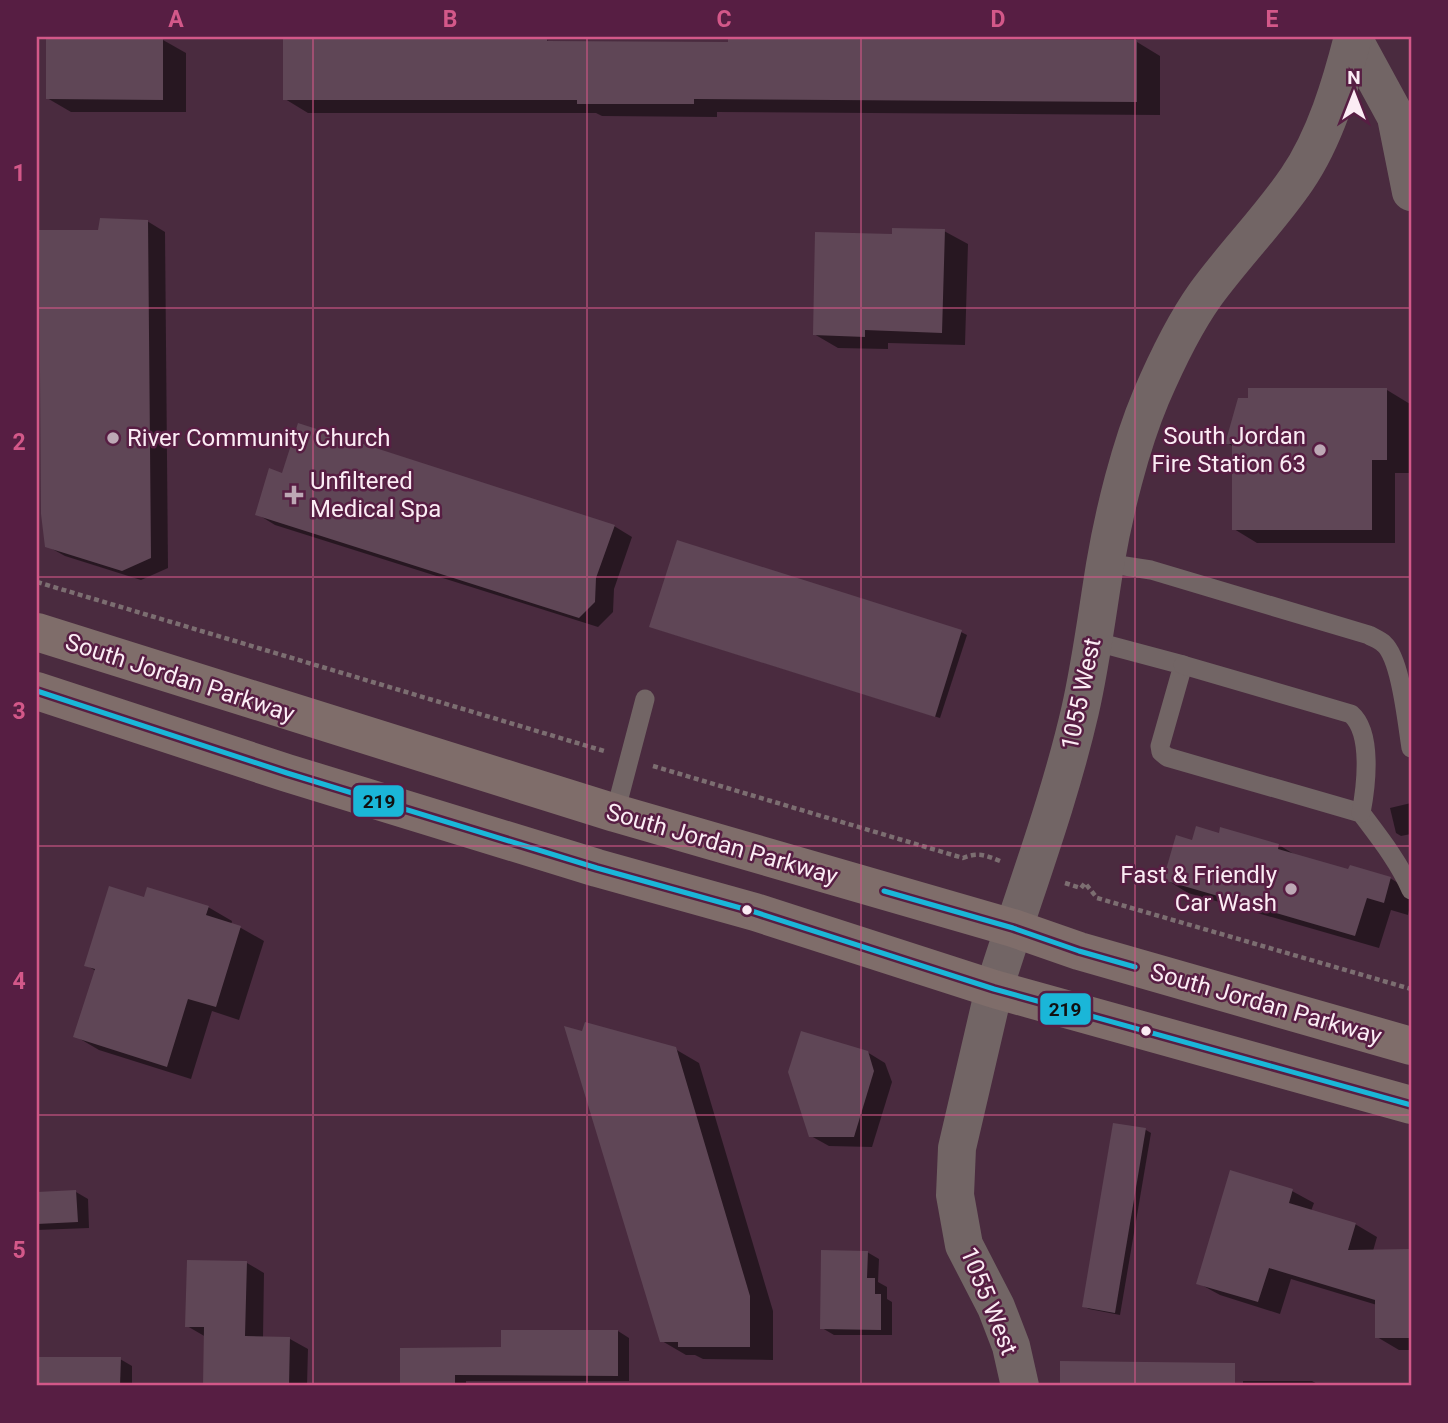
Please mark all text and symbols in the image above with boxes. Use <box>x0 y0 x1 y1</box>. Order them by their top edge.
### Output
text: A <box>168 6 184 33</box>
text: B <box>443 6 457 33</box>
text: C <box>716 6 732 33</box>
text: D <box>991 6 1005 33</box>
text: E <box>1266 6 1279 33</box>
north arrow <box>1318 60 1388 130</box>
text: N <box>1347 66 1361 89</box>
text: 1 <box>12 160 26 187</box>
place label: South Jordan Fire Station 63 <box>1152 422 1306 478</box>
place label: River Community Church <box>127 424 391 452</box>
text: 2 <box>12 429 26 456</box>
marker: River Community Church <box>105 430 121 446</box>
marker: South Jordan Fire Station 63 <box>1312 442 1328 458</box>
place label: Unfiltered Medical Spa <box>310 467 441 523</box>
marker: Unfiltered Medical Spa <box>284 485 304 505</box>
street label: South Jordan Parkway <box>62 628 299 729</box>
street label: 1055 West <box>1055 635 1107 753</box>
text: 3 <box>12 698 26 725</box>
line badge: 219 <box>352 784 405 818</box>
text: 219 <box>363 790 395 813</box>
street label: South Jordan Parkway <box>603 798 842 891</box>
place label: Fast & Friendly Car Wash <box>1120 861 1278 917</box>
marker: Fast & Friendly Car Wash <box>1283 881 1299 897</box>
unlabelled marker <box>740 903 754 917</box>
street label: South Jordan Parkway <box>1147 958 1386 1051</box>
text: 4 <box>12 968 26 995</box>
line badge: 219 <box>1039 992 1092 1026</box>
text: 219 <box>1049 998 1081 1021</box>
unlabelled marker <box>1139 1024 1153 1038</box>
text: 5 <box>12 1237 26 1264</box>
street label: 1055 West <box>955 1243 1023 1359</box>

